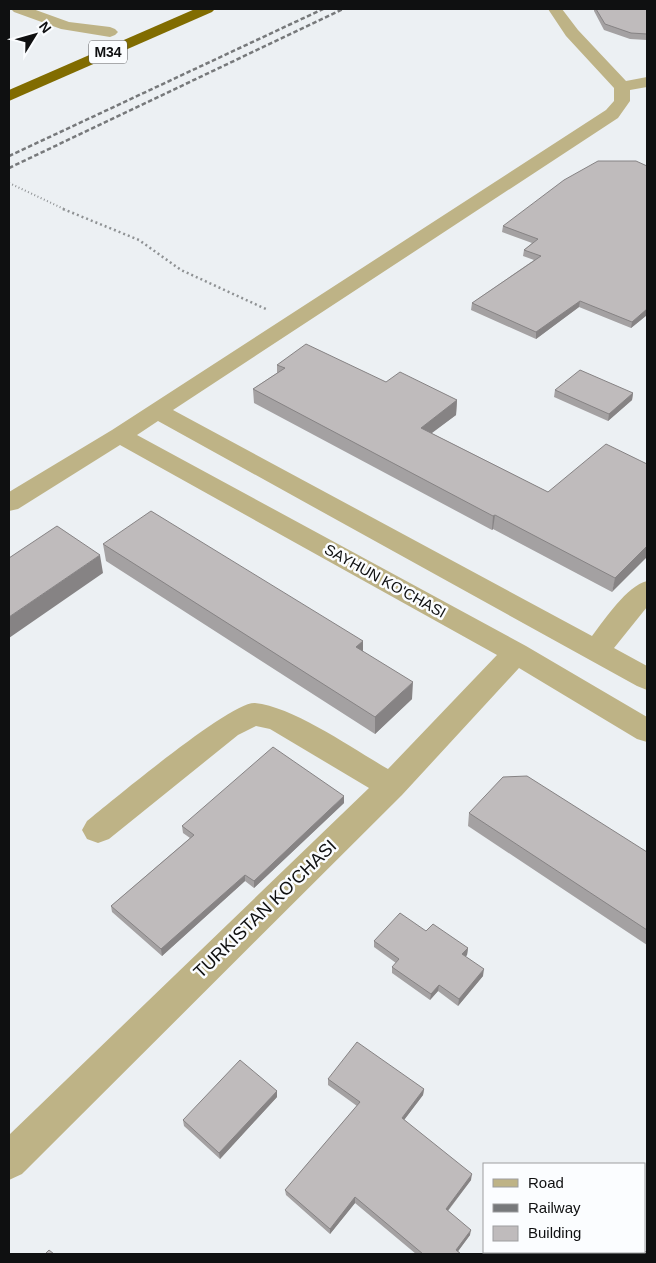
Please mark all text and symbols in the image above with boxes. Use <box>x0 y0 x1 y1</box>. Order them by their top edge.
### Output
north arrow <box>10 10 60 60</box>
text: N <box>36 18 55 36</box>
road number: M34 <box>89 41 127 64</box>
street label: SAYHUN KO'CHASI <box>322 540 449 621</box>
street label: TURKISTAN KO'CHASI <box>190 836 340 982</box>
legend <box>483 1163 646 1253</box>
text: Road <box>528 1174 564 1191</box>
text: Railway <box>528 1199 581 1216</box>
text: Building <box>528 1224 581 1241</box>

